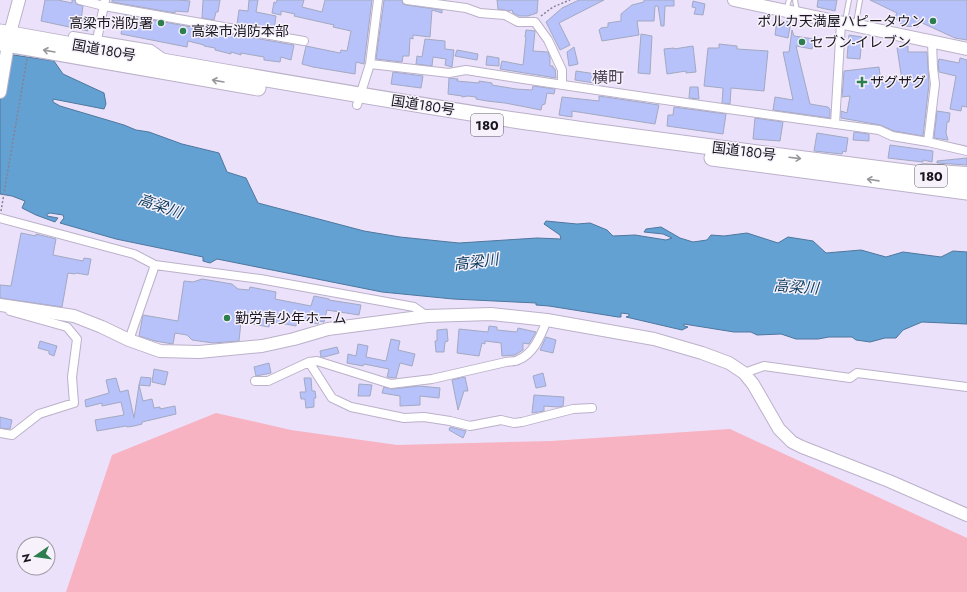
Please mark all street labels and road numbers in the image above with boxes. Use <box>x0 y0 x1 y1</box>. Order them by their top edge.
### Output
street label: 国道180号 <box>71 35 137 65</box>
street label: 国道180号 <box>390 90 456 120</box>
road number: 180 <box>471 114 503 136</box>
street label: 国道180号 <box>711 137 777 165</box>
road number: 180 <box>915 165 947 187</box>

